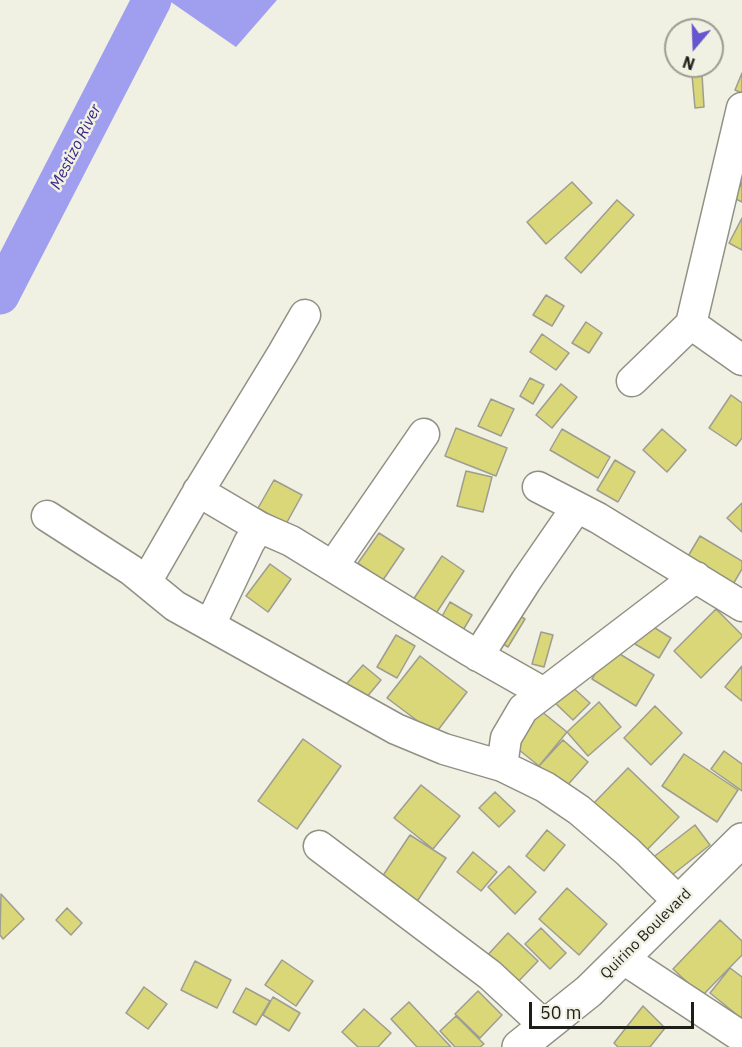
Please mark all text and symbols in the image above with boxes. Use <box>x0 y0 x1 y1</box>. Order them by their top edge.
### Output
north arrow <box>664 18 724 78</box>
text: N <box>680 52 698 74</box>
water label: Mestizo River <box>46 101 106 193</box>
street label: Quirino Boulevard <box>597 885 695 983</box>
scale bar <box>532 990 697 1028</box>
text: 50 m <box>540 1001 582 1024</box>

